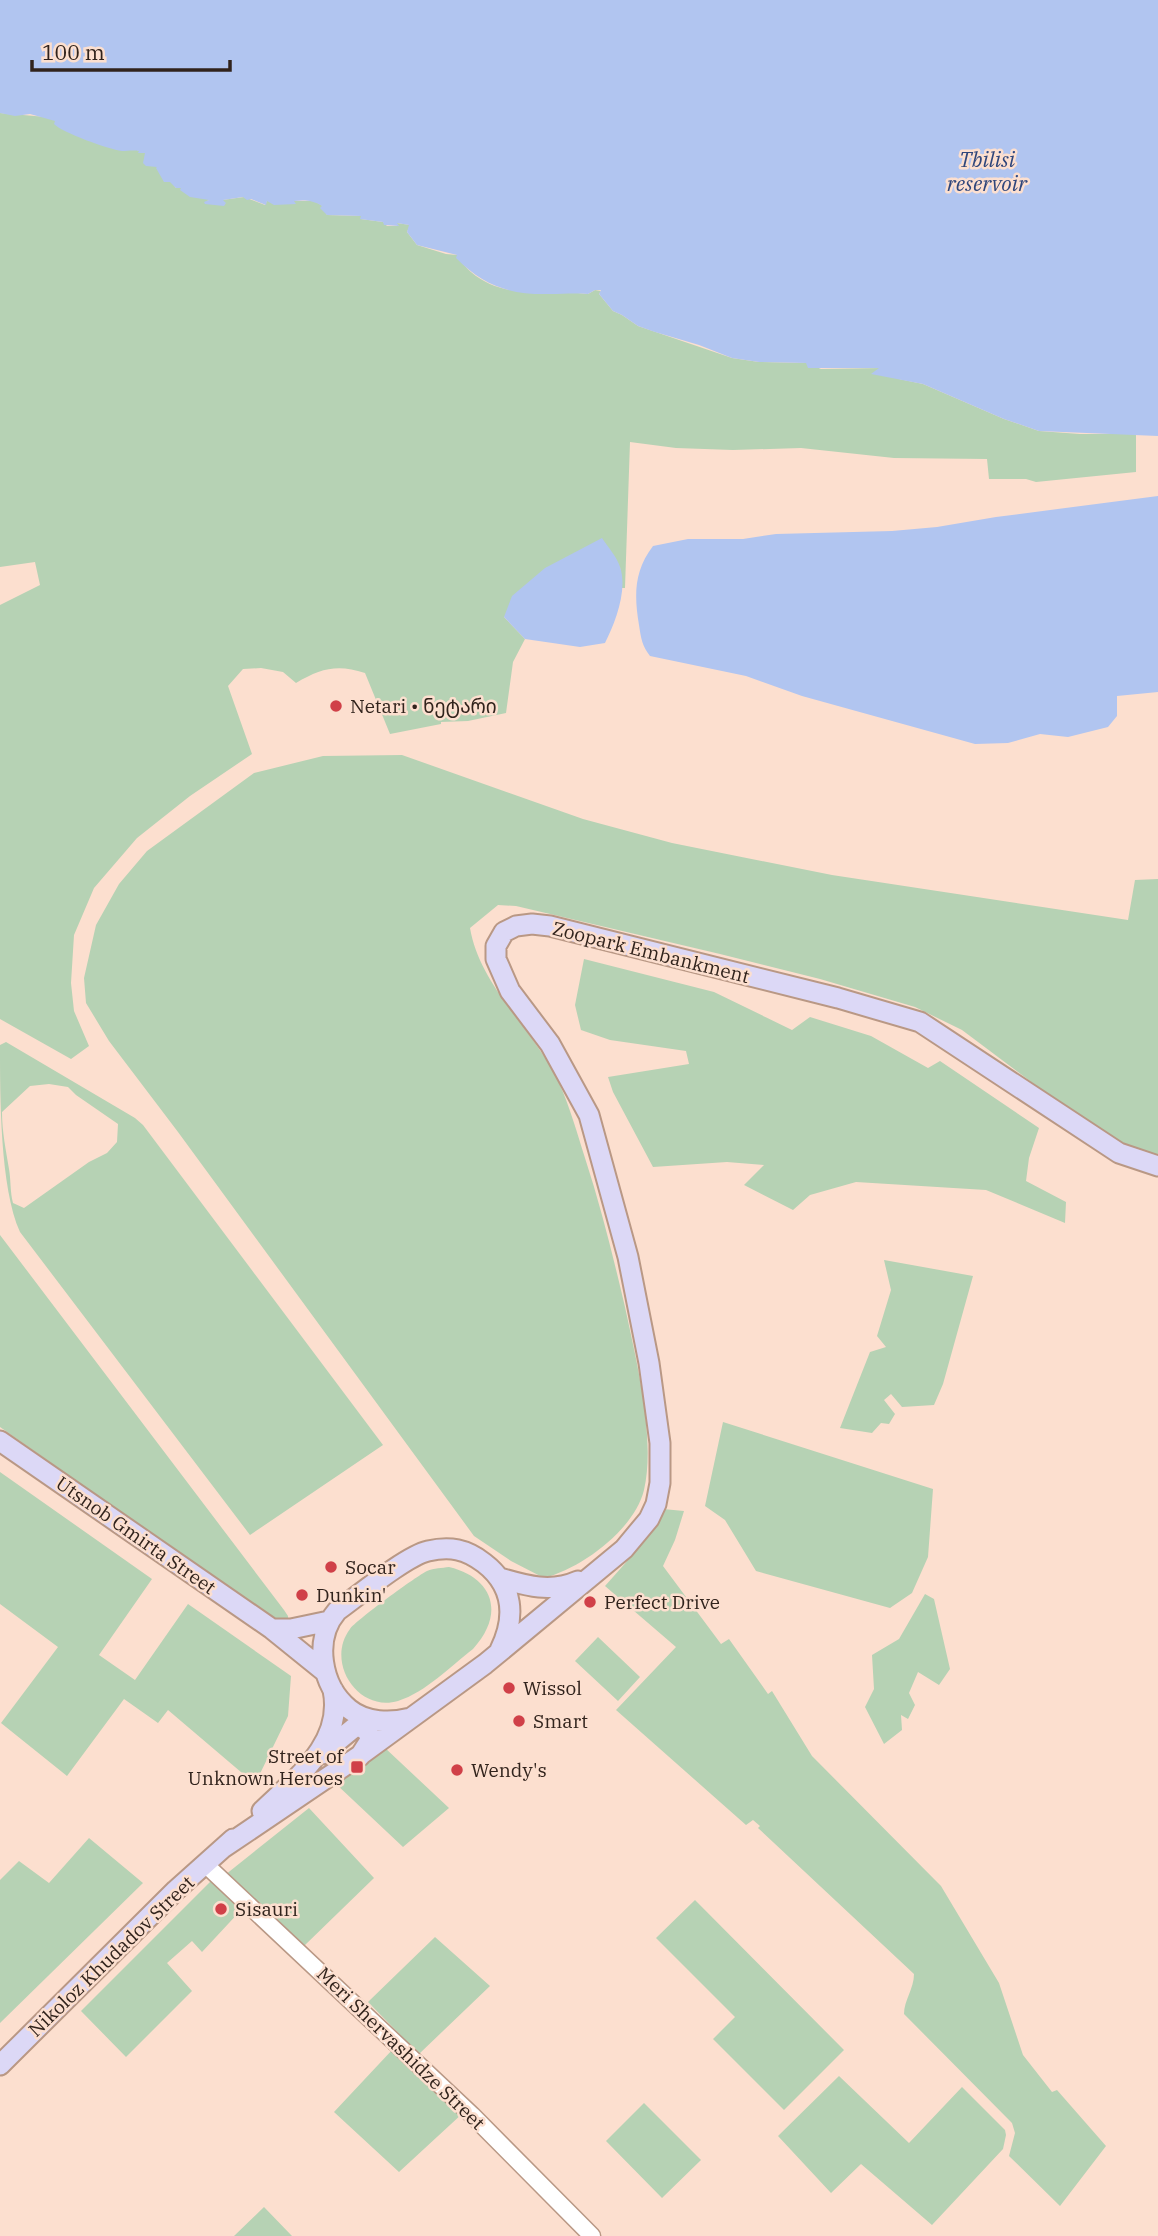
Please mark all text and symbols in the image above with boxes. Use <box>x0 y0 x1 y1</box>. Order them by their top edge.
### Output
scale bar <box>32 28 229 72</box>
text: 100 m <box>42 38 105 66</box>
water label: Tbilisi reservoir <box>947 145 1028 197</box>
place label: Netari • ნეტარი <box>350 694 497 718</box>
marker: Netari • ნეტარი <box>328 698 344 714</box>
street label: Zoopark Embankment <box>550 916 752 988</box>
street label: Utsnob Gmirta Street <box>51 1471 221 1599</box>
place label: Socar <box>345 1555 396 1579</box>
marker: Socar <box>323 1559 339 1575</box>
place label: Dunkin' <box>316 1583 386 1607</box>
marker: Dunkin' <box>294 1587 310 1603</box>
place label: Perfect Drive <box>604 1590 720 1614</box>
marker: Perfect Drive <box>582 1594 598 1610</box>
place label: Wissol <box>523 1676 582 1700</box>
marker: Wissol <box>501 1680 517 1696</box>
place label: Smart <box>533 1709 588 1733</box>
marker: Smart <box>511 1713 527 1729</box>
place label: Street of Unknown Heroes <box>188 1744 344 1790</box>
place label: Wendy's <box>471 1758 547 1782</box>
marker: Street of Unknown Heroes <box>349 1759 365 1775</box>
marker: Wendy's <box>449 1762 465 1778</box>
street label: Nikoloz Khudadov Street <box>23 1870 199 2042</box>
place label: Sisauri <box>235 1897 298 1921</box>
marker: Sisauri <box>213 1901 229 1917</box>
street label: Meri Shervashidze Street <box>312 1962 490 2135</box>

